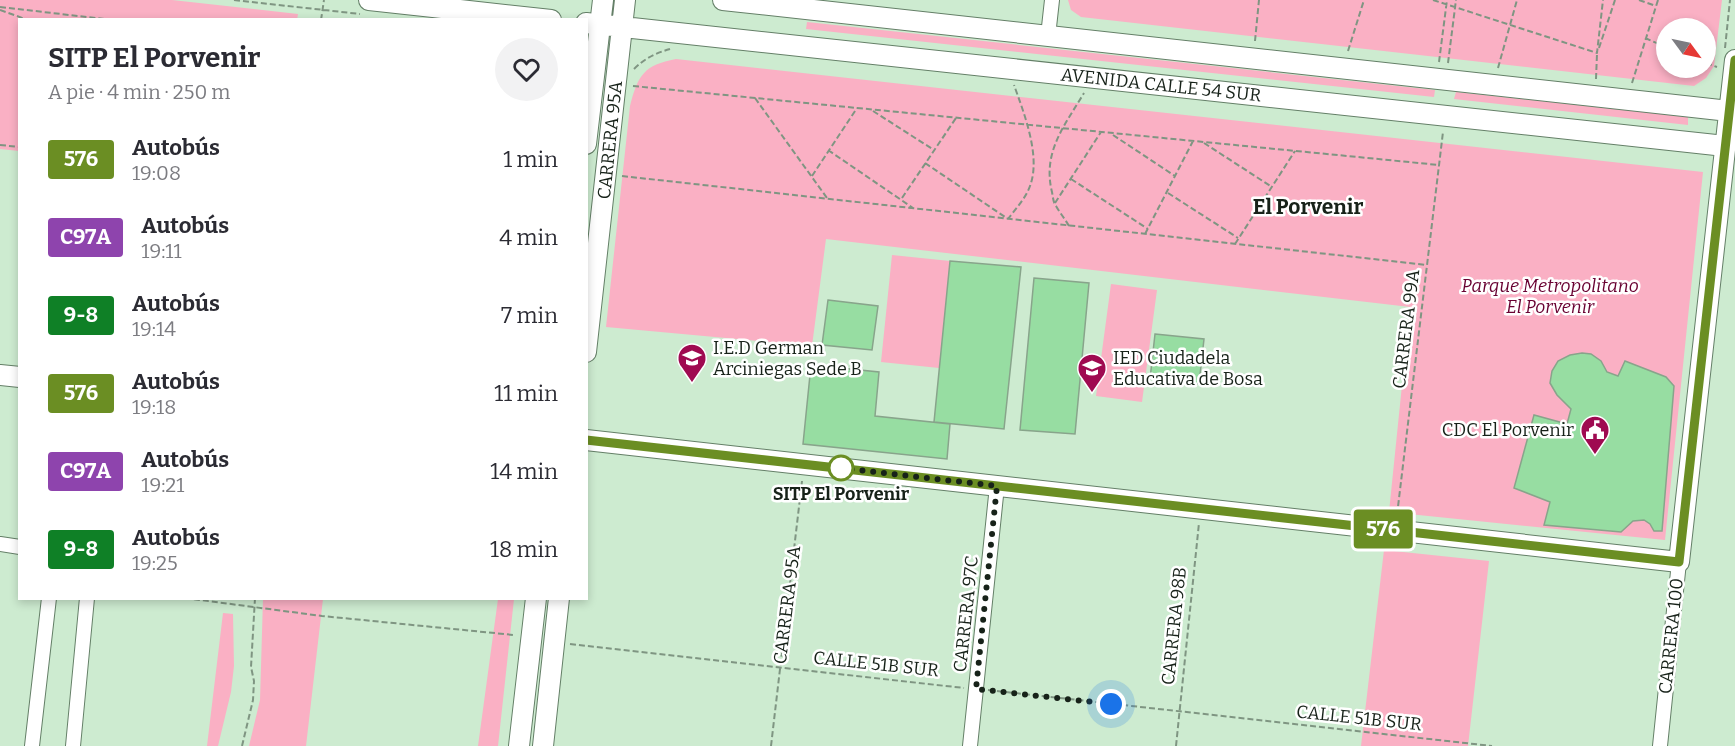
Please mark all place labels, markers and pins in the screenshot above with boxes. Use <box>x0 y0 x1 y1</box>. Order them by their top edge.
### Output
place label: I.E.D German Arciniegas Sede B <box>713 337 862 380</box>
school or university icon: I.E.D German Arciniegas Sede B <box>676 342 708 384</box>
place label: IED Ciudadela Educativa de Bosa <box>1113 347 1263 390</box>
school or university icon: IED Ciudadela Educativa de Bosa <box>1076 352 1108 394</box>
public building icon: CDC El Porvenir <box>1579 414 1611 456</box>
place label: CDC El Porvenir <box>1442 419 1574 441</box>
marker: SITP El Porvenir <box>828 455 854 481</box>
place label: SITP El Porvenir <box>773 483 910 505</box>

